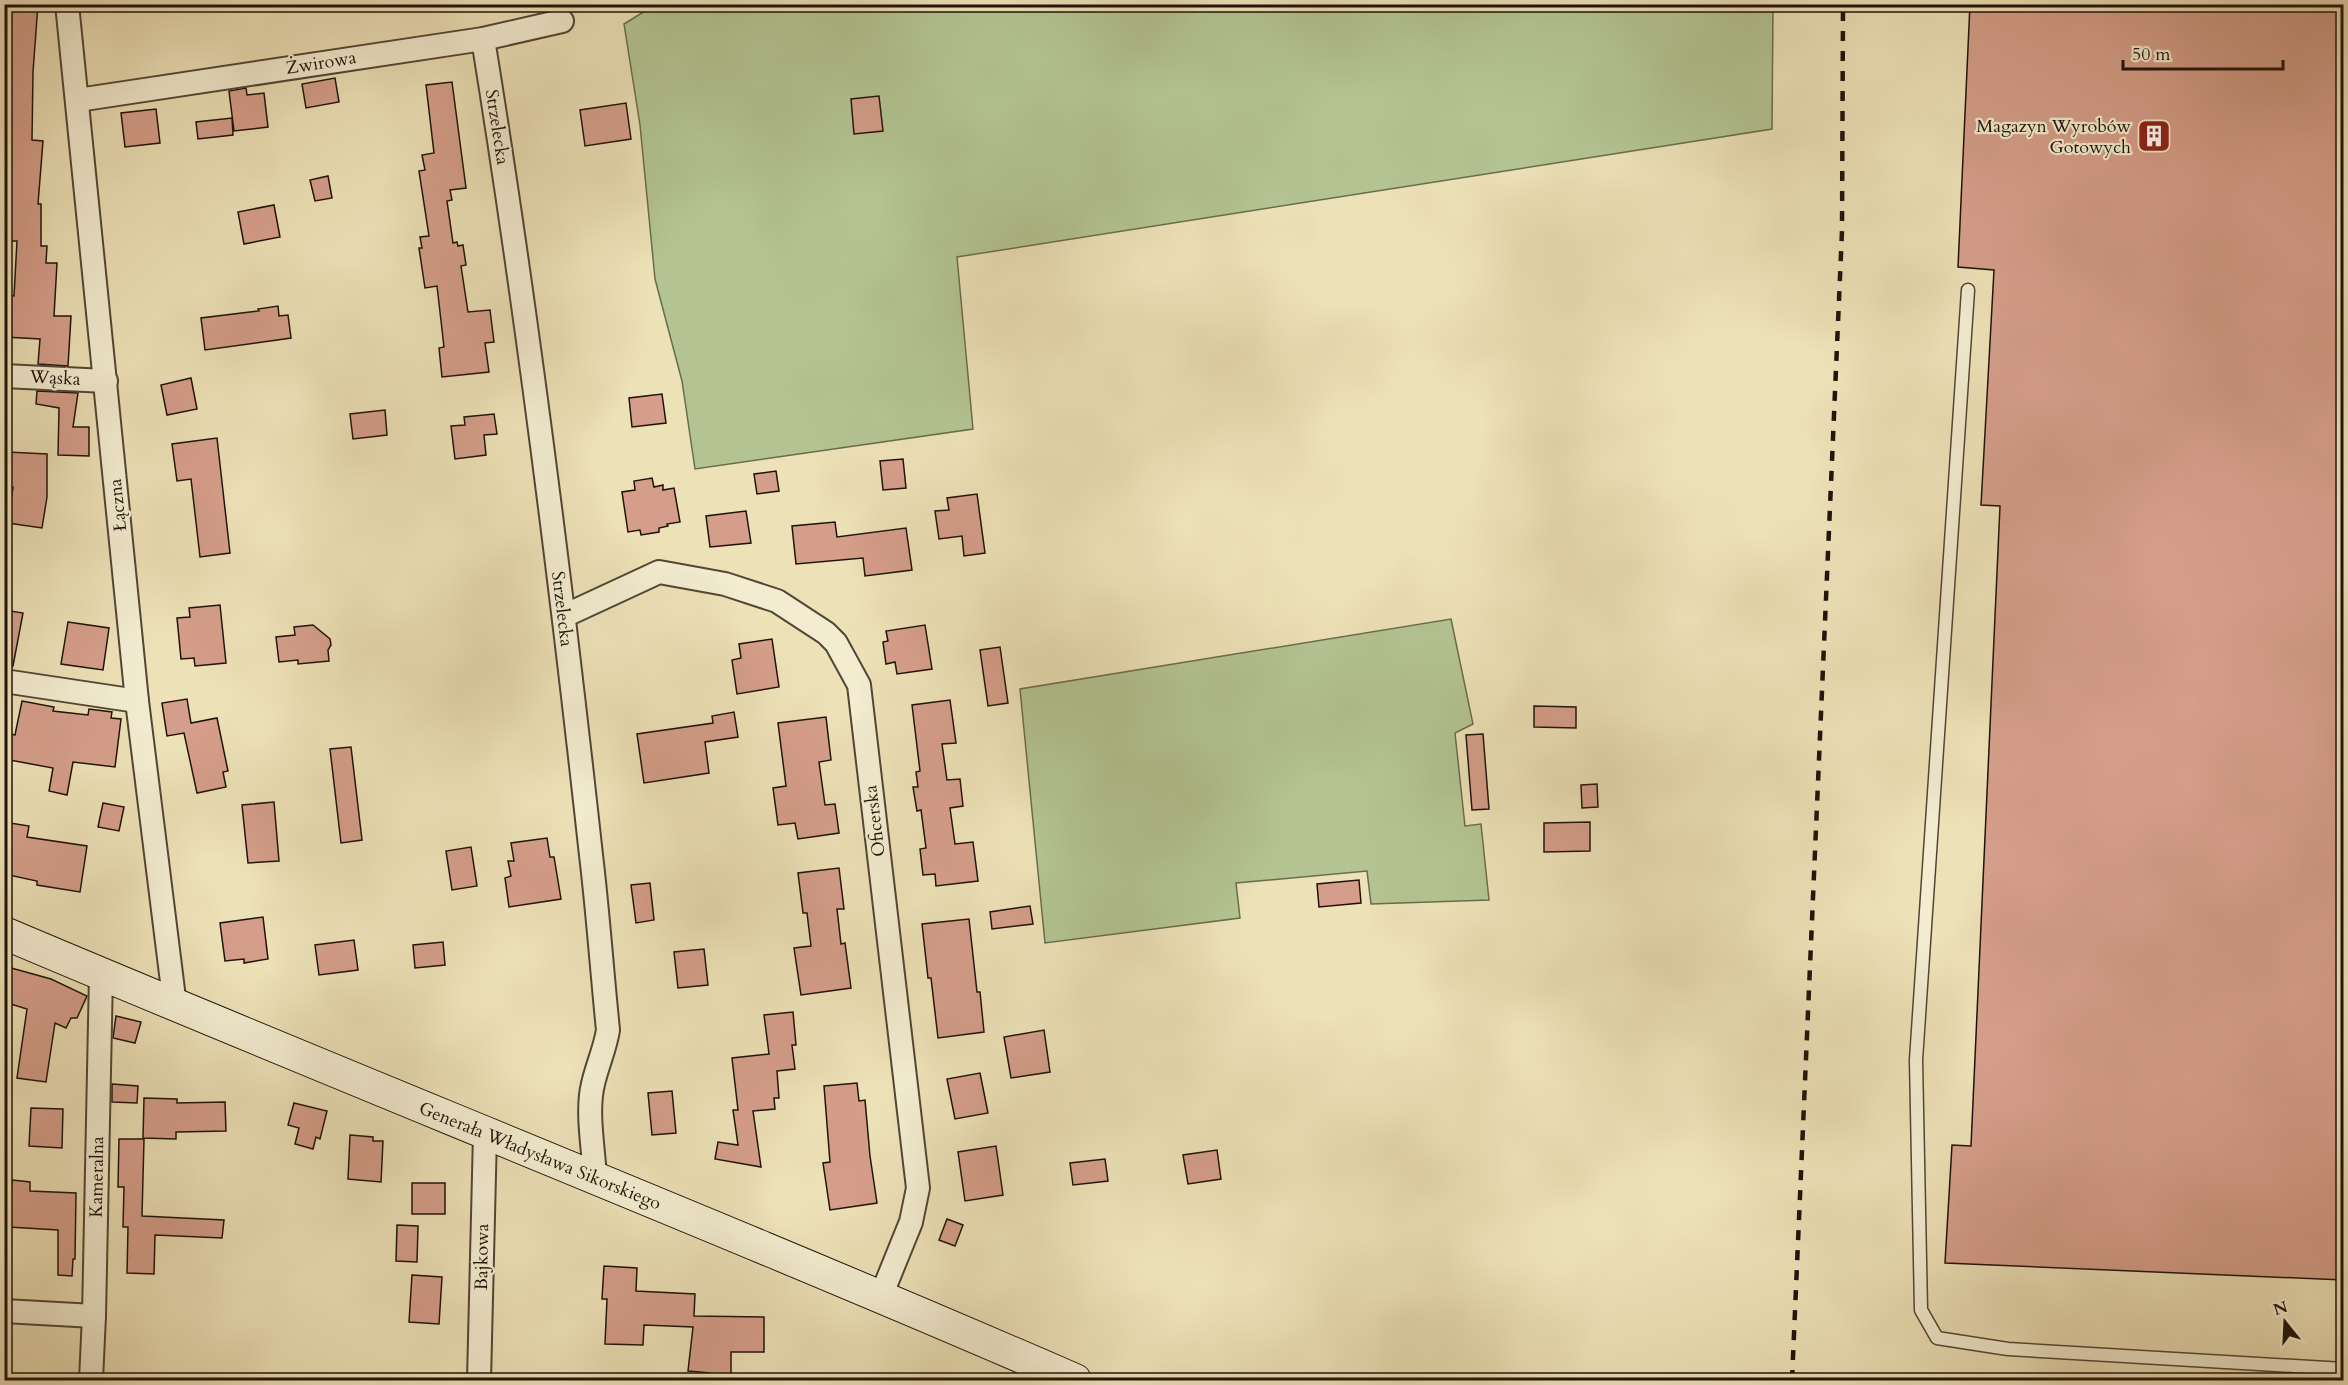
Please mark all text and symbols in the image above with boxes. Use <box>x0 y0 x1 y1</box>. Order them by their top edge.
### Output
scale bar <box>2123 33 2284 71</box>
text: 50 m <box>2132 42 2171 67</box>
street label: Żwirowa <box>284 45 358 81</box>
street label: Strzelecka <box>479 88 515 167</box>
place label: Magazyn Wyrobów Gotowych <box>1976 114 2132 160</box>
building icon: Magazyn Wyrobów Gotowych <box>2136 118 2172 154</box>
street label: Wąska <box>28 364 81 392</box>
street label: Łączna <box>103 477 133 533</box>
street label: Strzelecka <box>545 570 579 648</box>
street label: Oficerska <box>858 783 892 858</box>
street label: Generała Władysława Sikorskiego <box>415 1096 665 1216</box>
street label: Kameralna <box>84 1136 110 1218</box>
street label: Bajkowa <box>469 1223 495 1291</box>
north arrow <box>2255 1292 2315 1352</box>
text: N <box>2271 1296 2291 1321</box>

